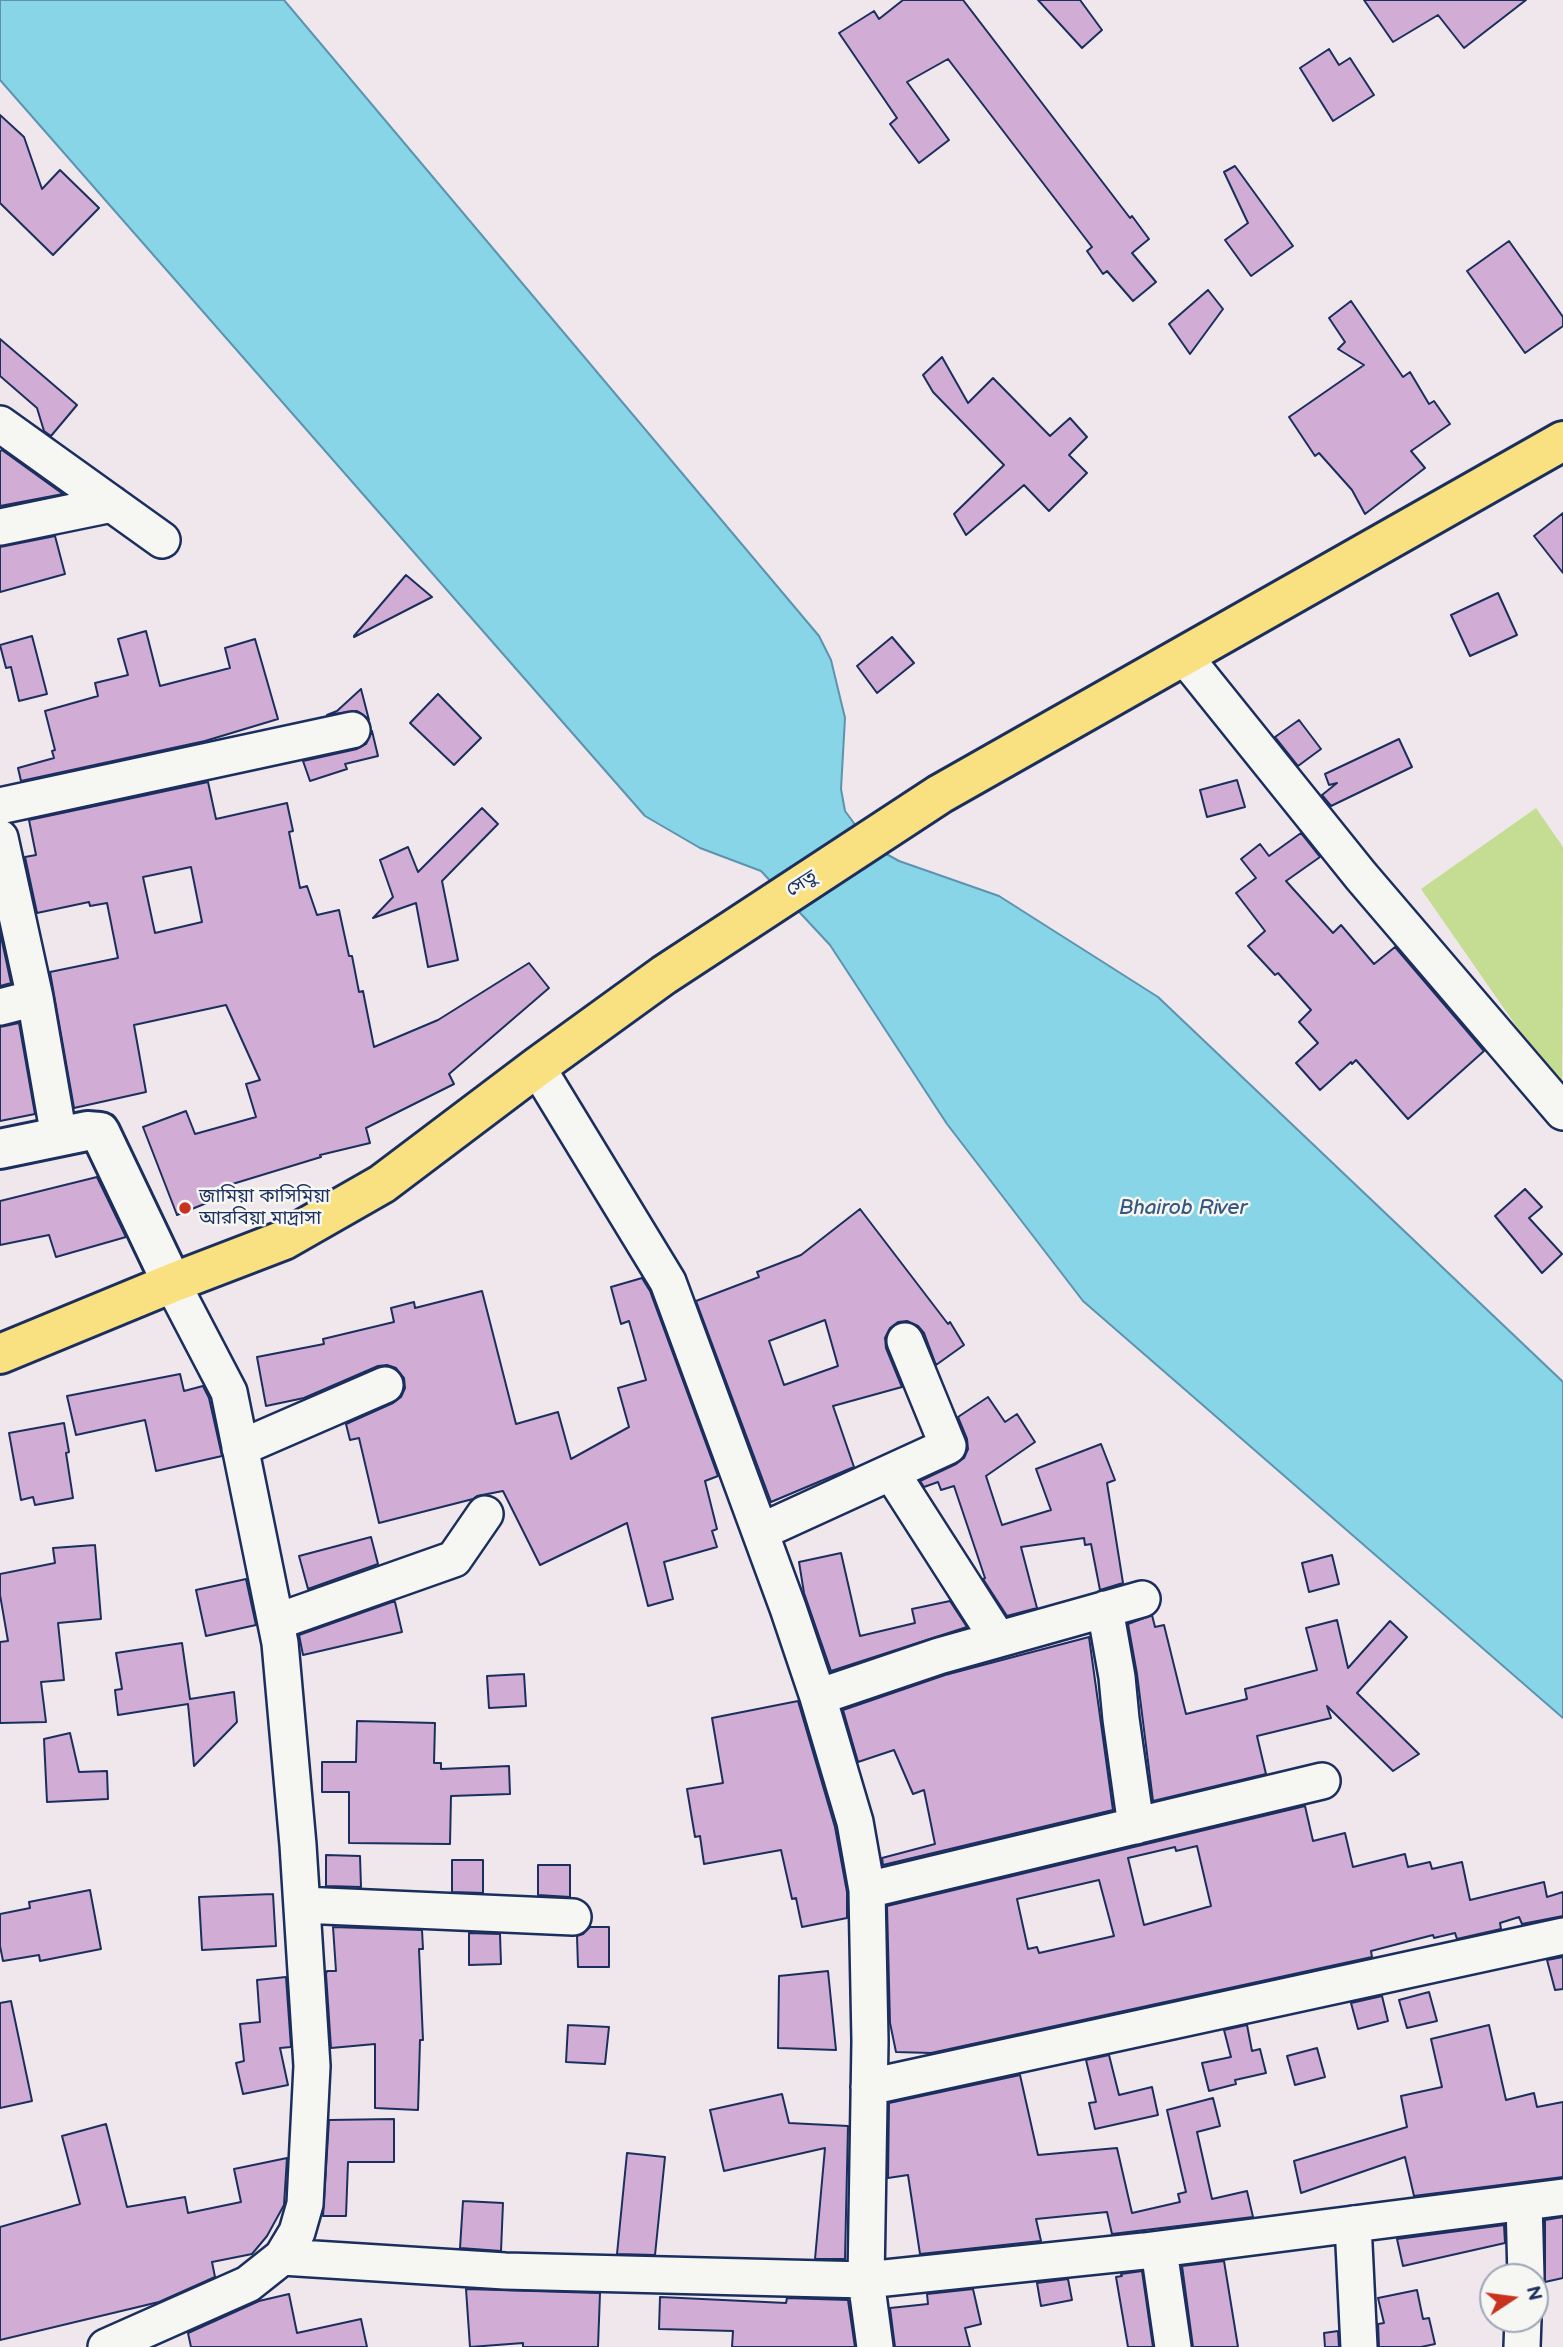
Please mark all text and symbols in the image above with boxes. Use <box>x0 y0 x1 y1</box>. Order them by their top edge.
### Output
street label: সেতু <box>782 866 822 902</box>
place label: জামিয়া কাসিমিয়া আরবিয়া মাদ্রাসা <box>199 1186 330 1230</box>
water label: Bhairob River <box>1119 1196 1247 1222</box>
marker: জামিয়া কাসিমিয়া আরবিয়া মাদ্রাসা <box>177 1200 193 1216</box>
north arrow <box>1479 2263 1549 2333</box>
text: N <box>1520 2284 1546 2303</box>

